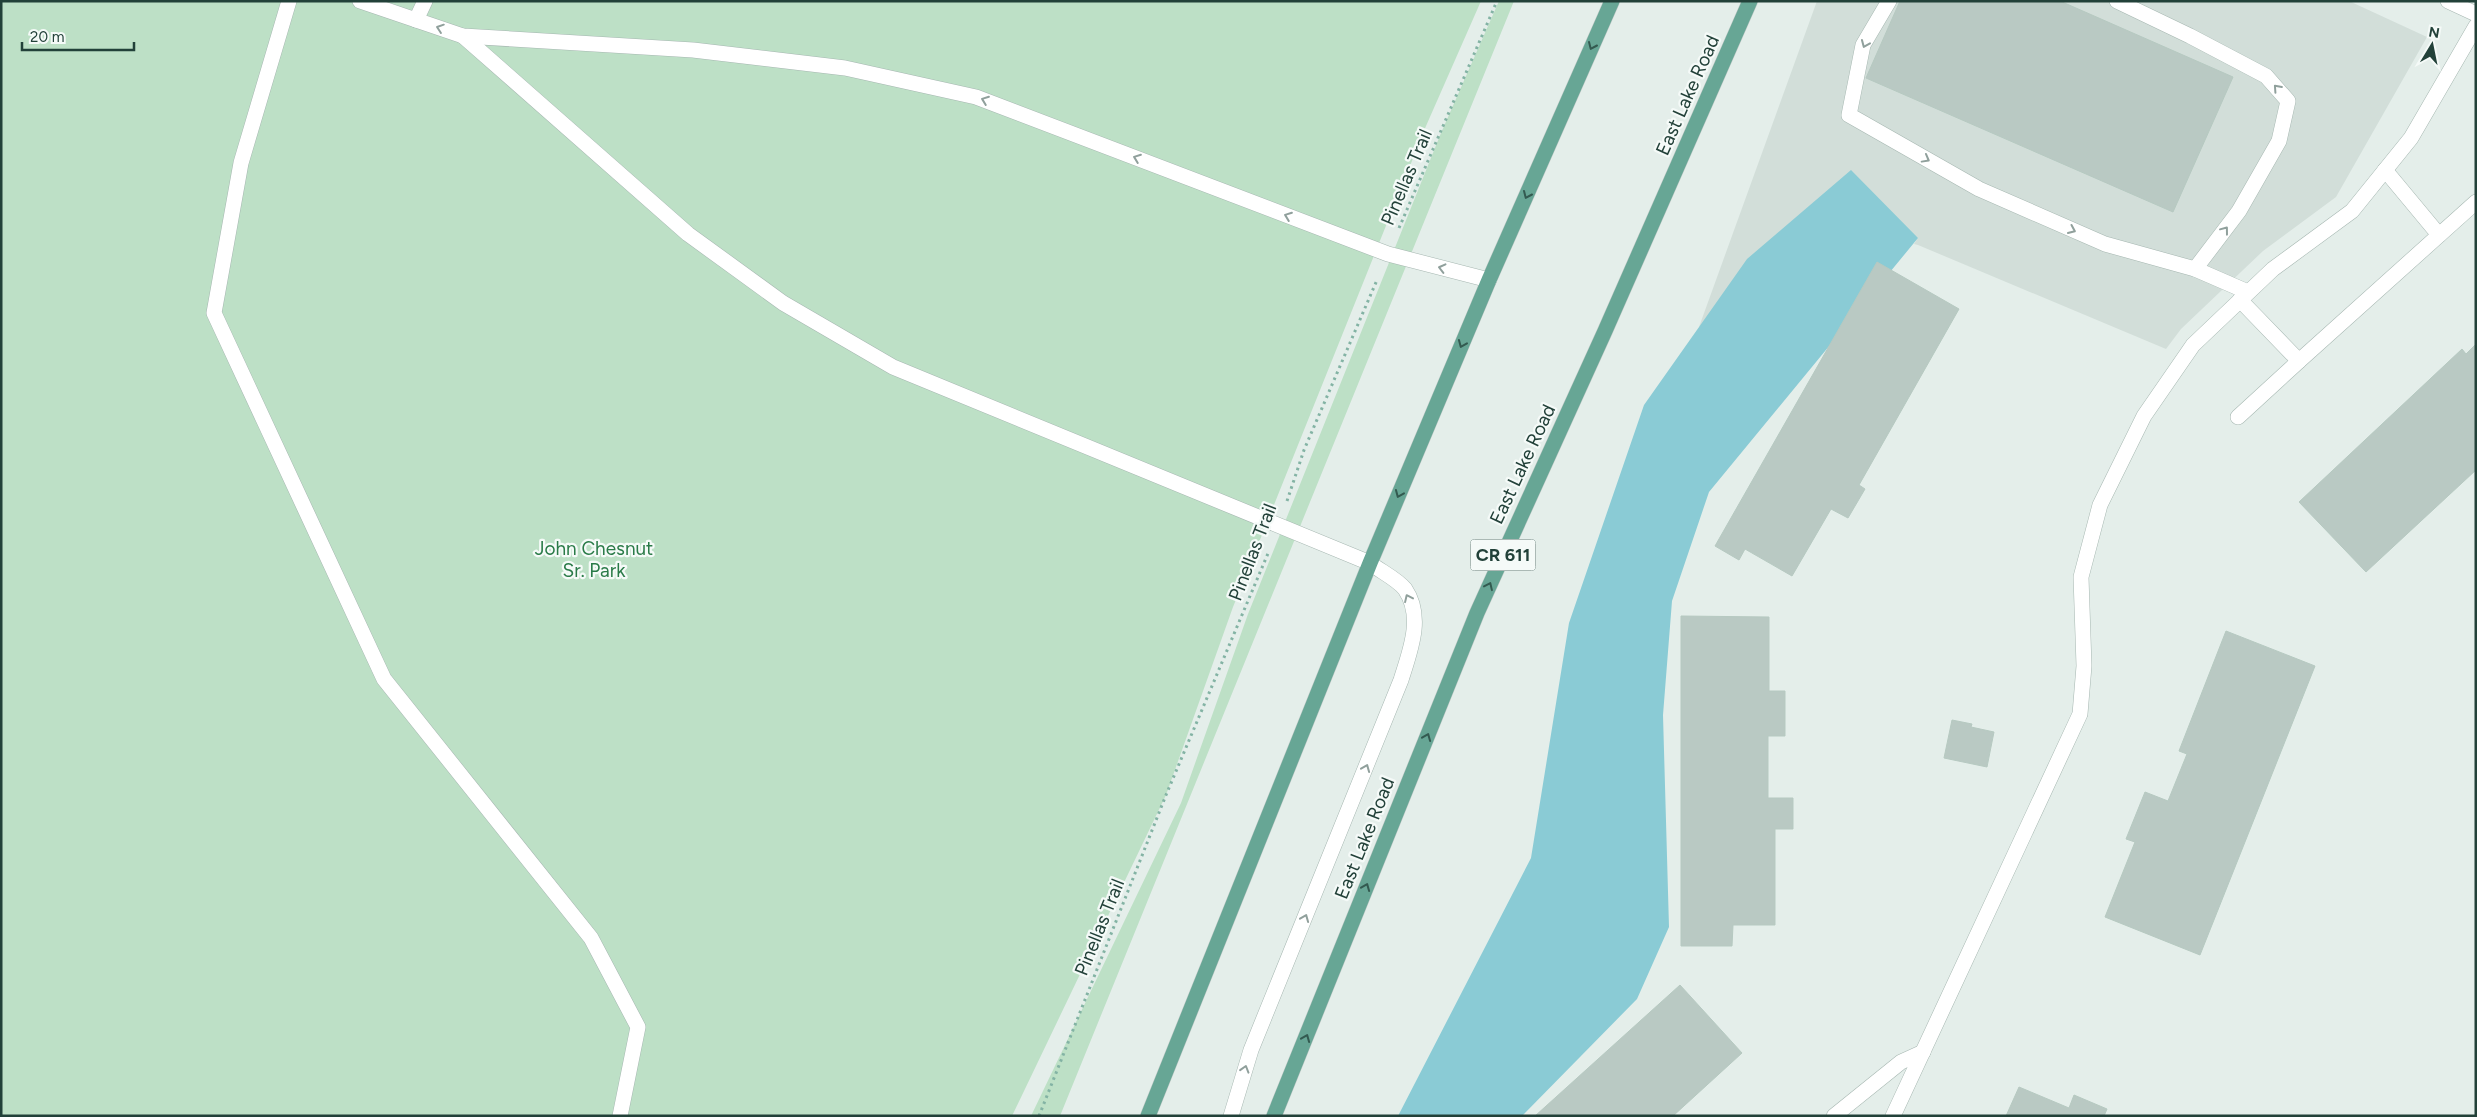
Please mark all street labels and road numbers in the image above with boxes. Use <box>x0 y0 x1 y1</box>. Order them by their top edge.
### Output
street label: East Lake Road <box>1651 32 1724 159</box>
street label: Pinellas Trail <box>1376 126 1437 229</box>
street label: East Lake Road <box>1485 401 1560 528</box>
street label: Pinellas Trail <box>1223 500 1282 604</box>
road number: CR 611 <box>1470 540 1536 570</box>
street label: East Lake Road <box>1330 774 1399 902</box>
street label: Pinellas Trail <box>1070 875 1129 979</box>

